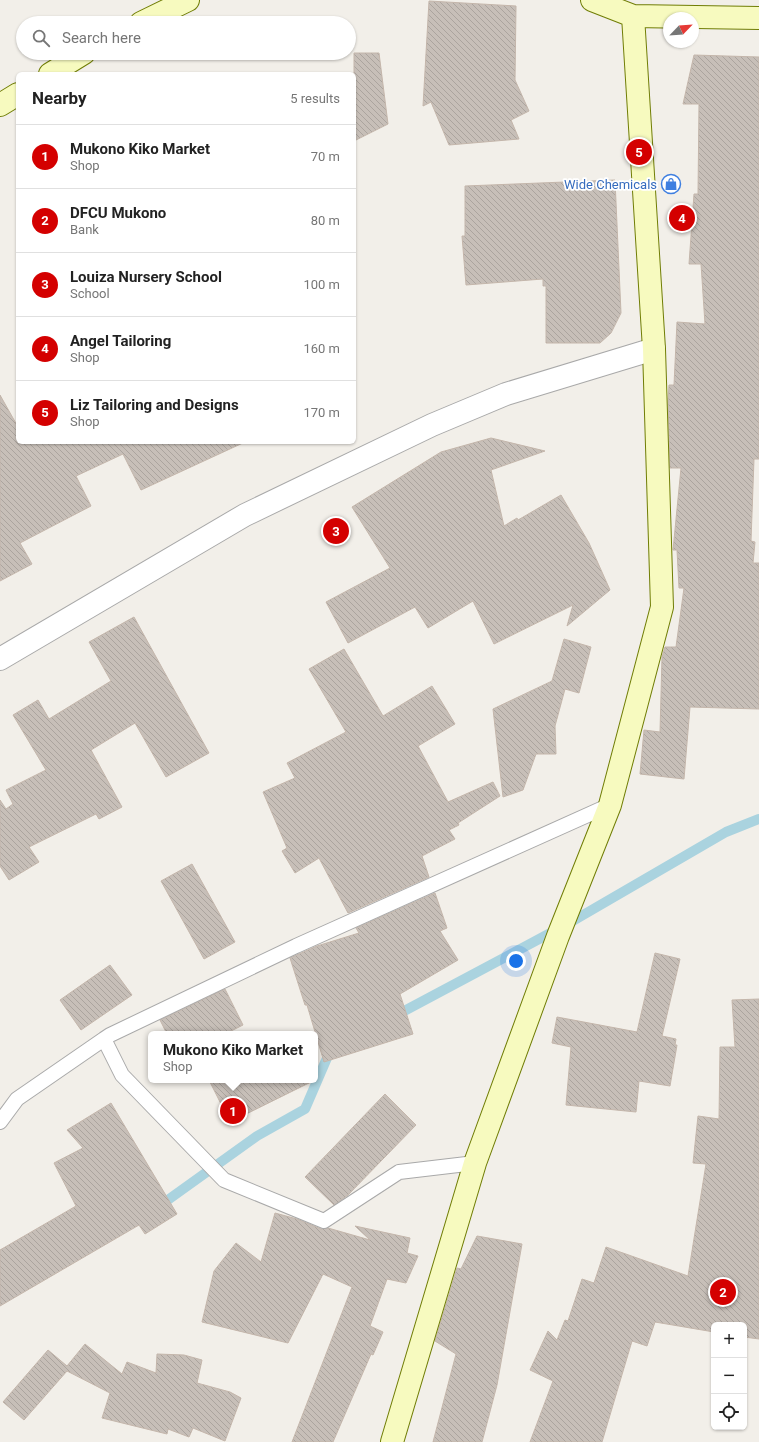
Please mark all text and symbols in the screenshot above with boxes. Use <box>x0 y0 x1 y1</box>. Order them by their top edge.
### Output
north arrow <box>663 12 699 48</box>
search box <box>16 16 356 60</box>
icon: search <box>30 27 52 49</box>
text: Search here <box>62 29 141 47</box>
text: Nearby <box>32 88 87 108</box>
text: 5 results <box>290 91 340 106</box>
pin: 5 <box>626 137 652 167</box>
text: Mukono Kiko Market <box>70 140 210 158</box>
text: 1 <box>41 149 49 164</box>
text: 70 m <box>311 149 340 164</box>
text: Shop <box>70 158 100 173</box>
shop icon: Wide Chemicals <box>660 173 682 195</box>
place label: Wide Chemicals <box>564 177 657 192</box>
pin: 4 <box>669 203 695 233</box>
text: DFCU Mukono <box>70 204 166 222</box>
text: 2 <box>41 213 49 228</box>
text: 80 m <box>311 213 340 228</box>
text: Bank <box>70 222 99 237</box>
text: Louiza Nursery School <box>70 268 222 286</box>
text: 3 <box>41 277 49 292</box>
text: 100 m <box>303 277 340 292</box>
text: School <box>70 286 110 301</box>
text: Angel Tailoring <box>70 332 171 350</box>
text: 4 <box>41 341 49 356</box>
text: 160 m <box>303 341 340 356</box>
text: Shop <box>70 350 100 365</box>
text: Liz Tailoring and Designs <box>70 396 239 414</box>
text: 5 <box>41 405 49 420</box>
text: 170 m <box>303 405 340 420</box>
text: Shop <box>70 414 100 429</box>
pin: 3 <box>323 516 349 546</box>
your location <box>506 951 526 971</box>
popup <box>148 1031 318 1083</box>
text: Mukono Kiko Market <box>163 1041 303 1059</box>
text: Shop <box>163 1059 193 1074</box>
pin: 1 <box>220 1096 246 1126</box>
pin: 2 <box>710 1277 736 1307</box>
map controls <box>711 1322 747 1430</box>
button: + <box>711 1322 747 1358</box>
button: − <box>711 1358 747 1394</box>
button: locate <box>711 1394 747 1430</box>

